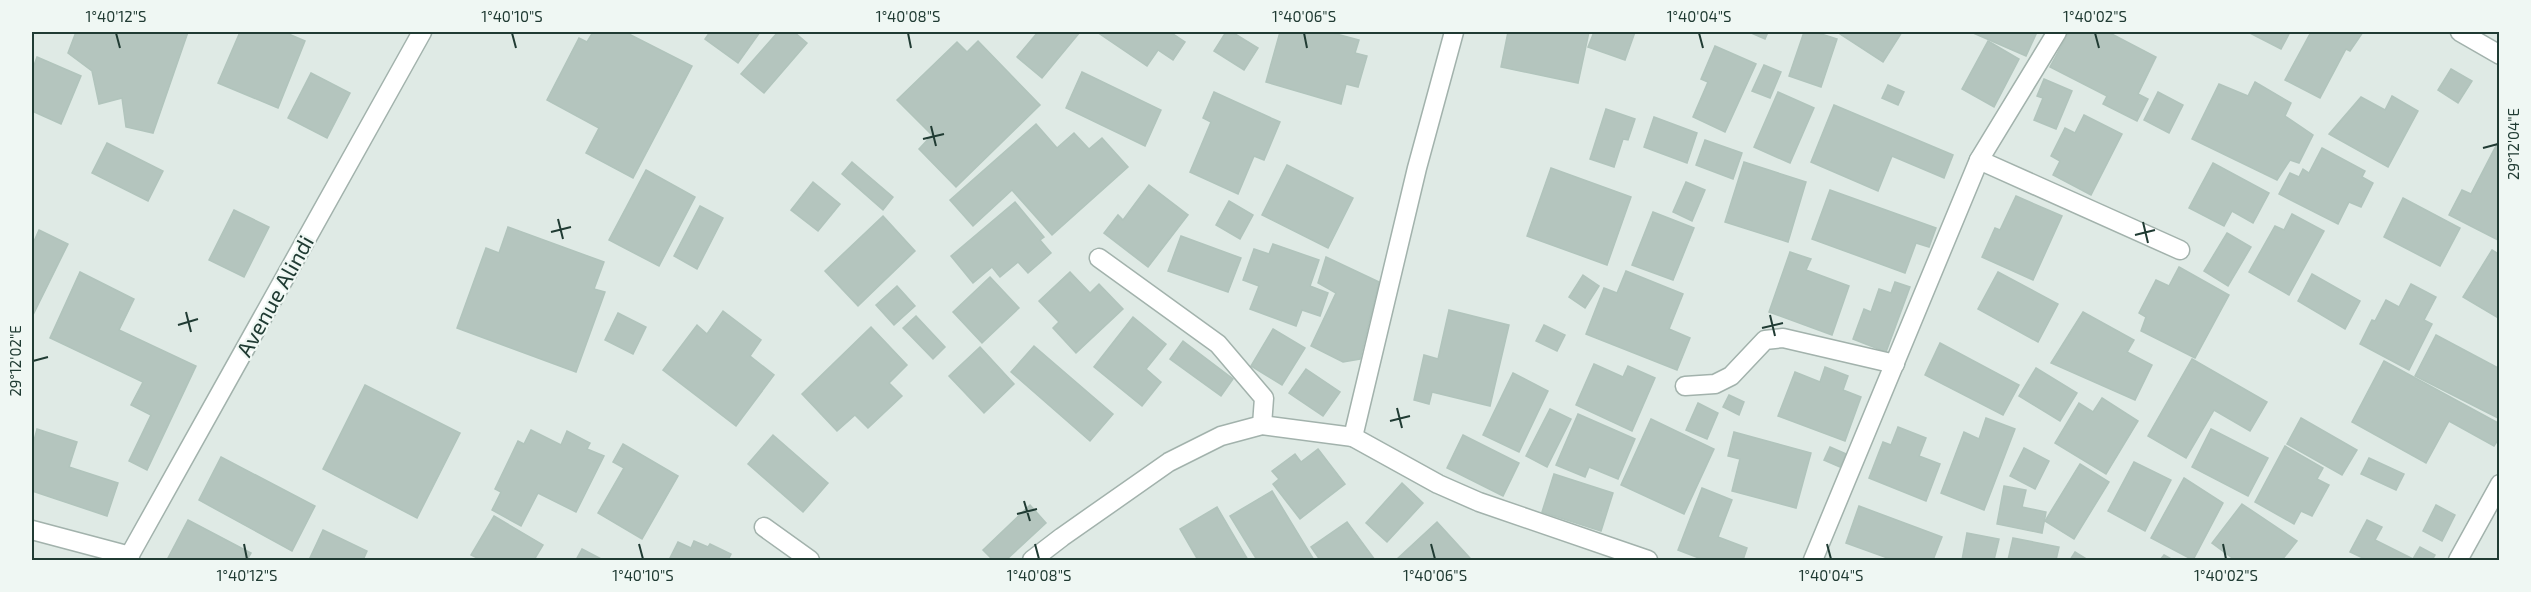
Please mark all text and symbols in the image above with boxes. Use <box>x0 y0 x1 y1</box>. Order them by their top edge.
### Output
text: 1°40'12"S <box>86 7 146 25</box>
text: 1°40'10"S <box>481 7 543 25</box>
text: 1°40'08"S <box>876 7 940 25</box>
text: 1°40'06"S <box>1272 7 1336 25</box>
text: 1°40'04"S <box>1667 7 1731 25</box>
text: 1°40'02"S <box>2063 7 2127 25</box>
text: 29°12'04"E <box>2504 108 2522 180</box>
street label: Avenue Alindi <box>230 230 318 361</box>
text: 29°12'02"E <box>6 325 24 397</box>
text: 1°40'12"S <box>217 566 277 584</box>
text: 1°40'10"S <box>612 566 674 584</box>
text: 1°40'08"S <box>1007 566 1071 584</box>
text: 1°40'06"S <box>1403 566 1467 584</box>
text: 1°40'04"S <box>1799 566 1863 584</box>
text: 1°40'02"S <box>2194 566 2258 584</box>

